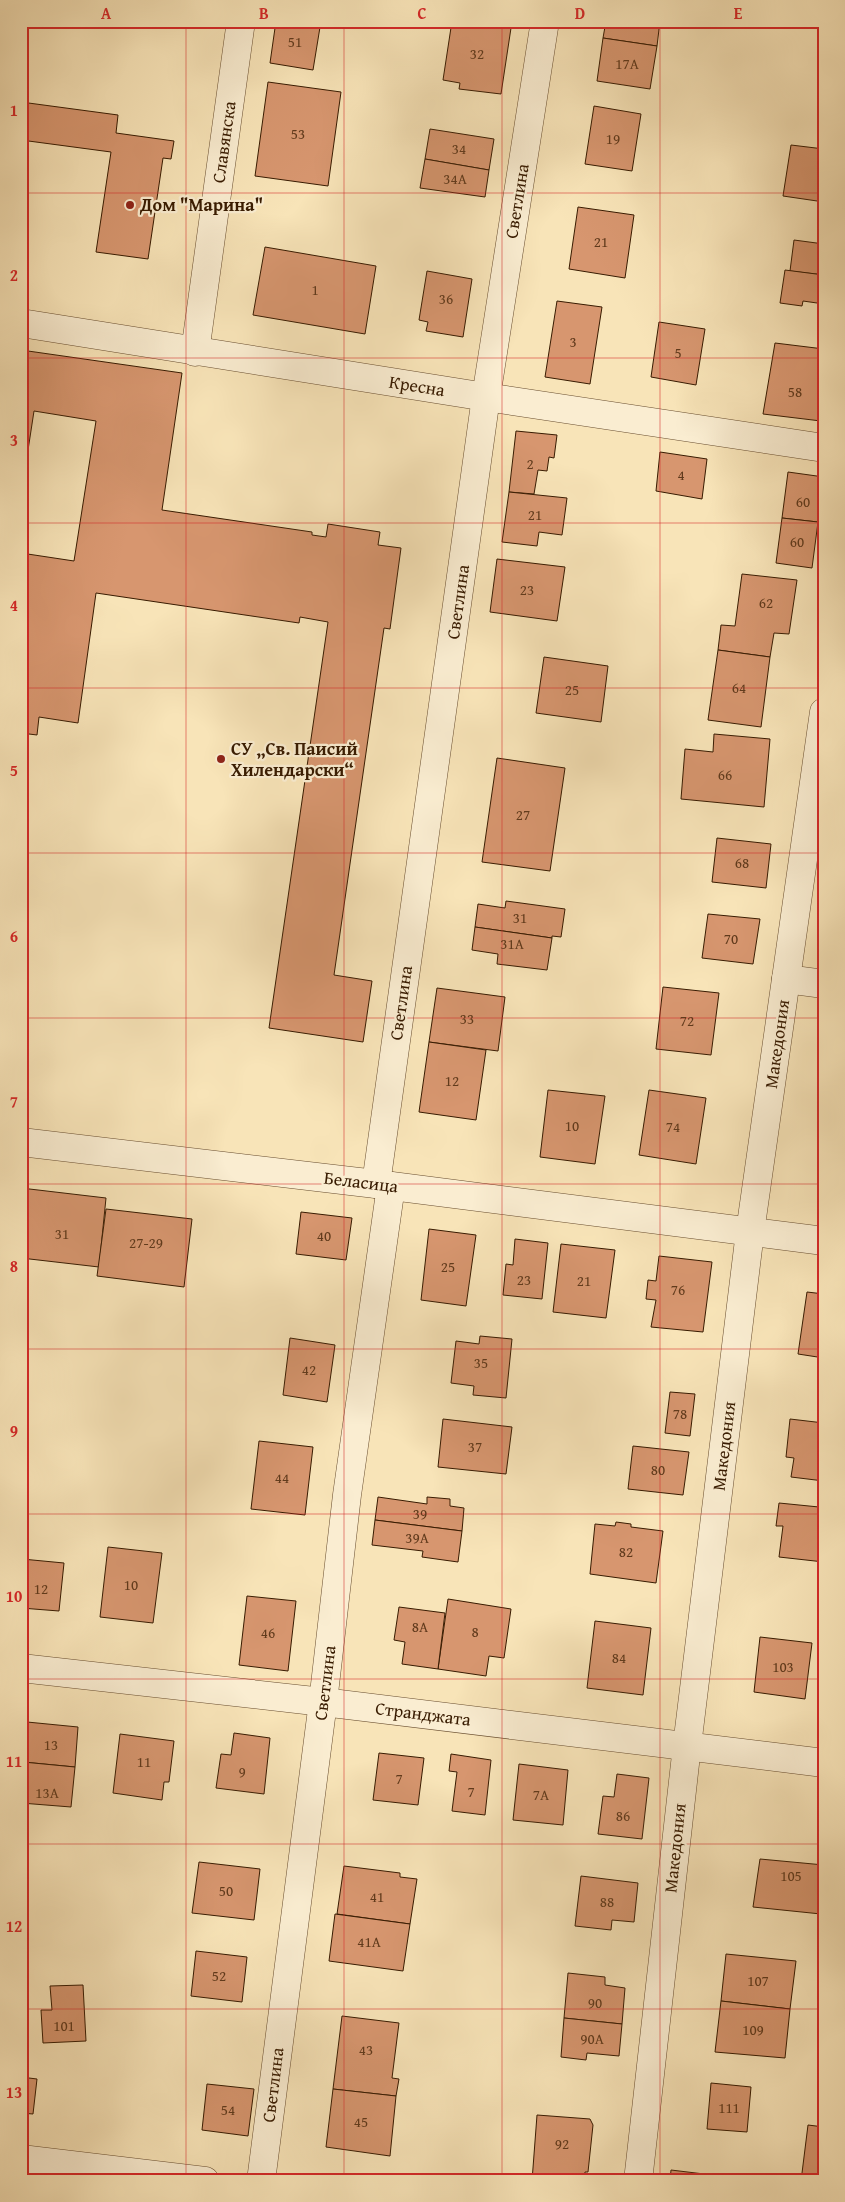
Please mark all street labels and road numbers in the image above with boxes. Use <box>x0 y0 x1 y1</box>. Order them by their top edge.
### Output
street label: Славянска <box>204 99 243 185</box>
street label: Светлина <box>497 161 536 240</box>
street label: Кресна <box>387 368 447 403</box>
street label: Светлина <box>439 562 476 641</box>
street label: Светлина <box>382 963 419 1042</box>
street label: Македония <box>757 998 796 1090</box>
street label: Беласица <box>322 1164 400 1200</box>
street label: Македония <box>705 1400 742 1492</box>
street label: Светлина <box>307 1643 343 1722</box>
street label: Странджата <box>374 1694 473 1733</box>
street label: Македония <box>656 1802 693 1894</box>
street label: Светлина <box>255 2045 291 2124</box>

